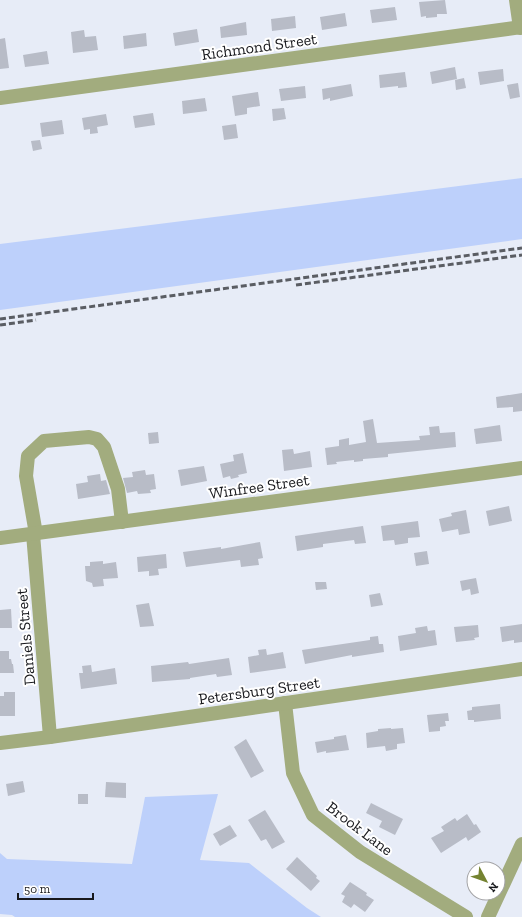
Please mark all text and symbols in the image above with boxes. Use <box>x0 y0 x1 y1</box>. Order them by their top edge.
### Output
street label: Richmond Street <box>200 29 318 64</box>
street label: Winfree Street <box>208 470 310 503</box>
street label: Daniels Street <box>12 588 39 686</box>
street label: Petersburg Street <box>197 673 321 708</box>
street label: Brook Lane <box>323 797 397 859</box>
north arrow <box>466 861 506 901</box>
scale bar <box>18 875 93 901</box>
text: N <box>485 880 501 895</box>
text: 50 m <box>24 882 51 896</box>

